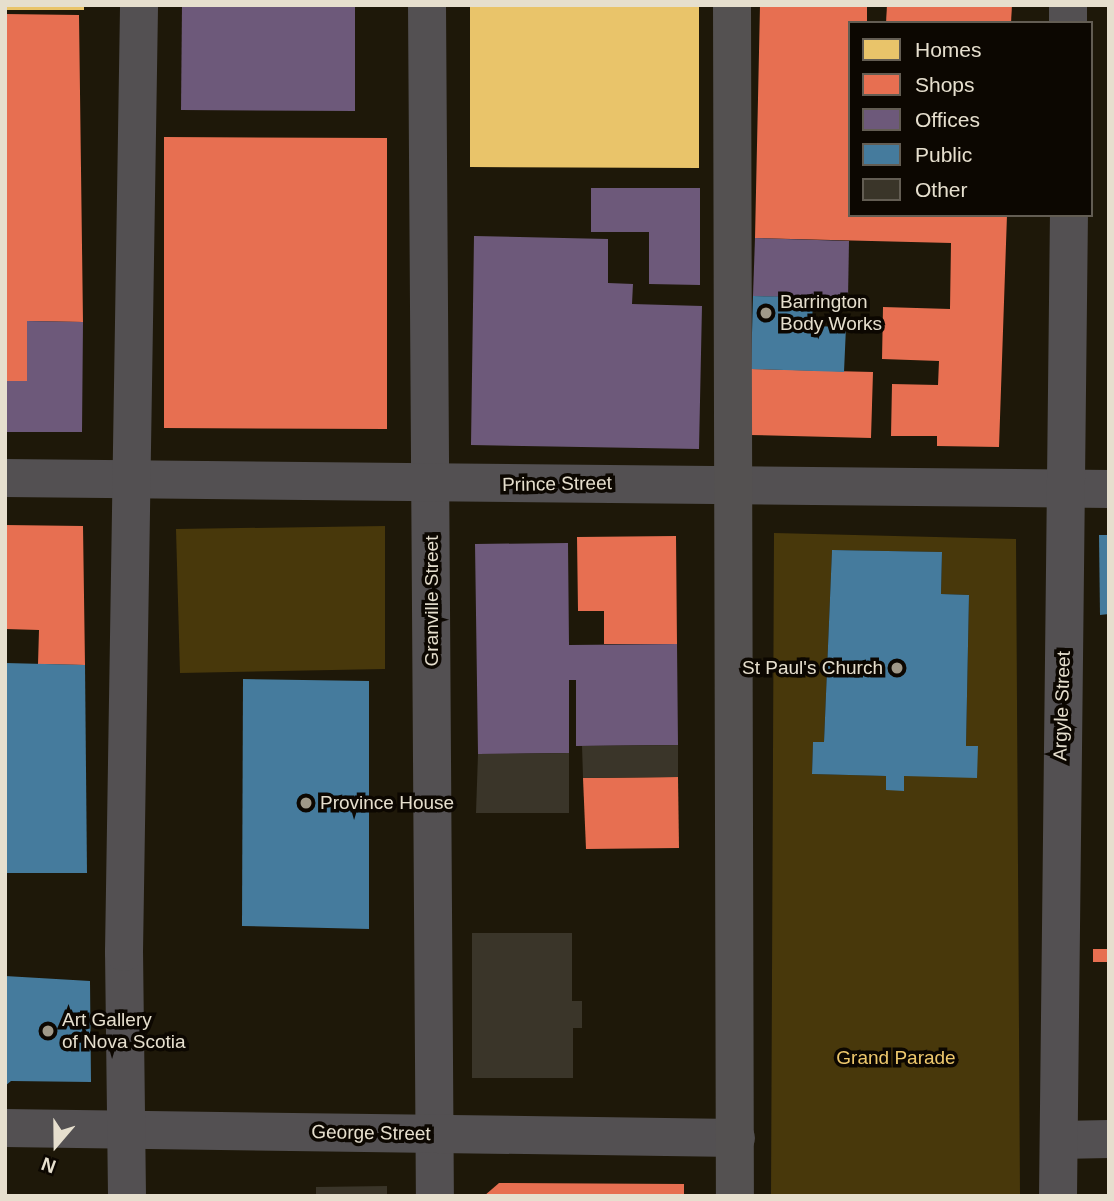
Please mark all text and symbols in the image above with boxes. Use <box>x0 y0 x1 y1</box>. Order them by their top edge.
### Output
legend <box>848 21 1093 217</box>
text: Homes <box>915 38 982 61</box>
text: Shops <box>915 73 975 96</box>
text: Offices <box>915 108 980 131</box>
text: Public <box>915 143 972 166</box>
text: Other <box>915 178 968 201</box>
place label: Barrington Body Works <box>780 291 882 335</box>
marker: Barrington Body Works <box>758 305 774 321</box>
street label: Prince Street <box>502 472 612 496</box>
street label: Granville Street <box>421 536 443 666</box>
street label: Argyle Street <box>1049 651 1075 761</box>
place label: St Paul's Church <box>742 657 883 679</box>
marker: St Paul's Church <box>889 660 905 676</box>
place label: Province House <box>320 792 454 814</box>
marker: Province House <box>298 795 314 811</box>
place label: Art Gallery of Nova Scotia <box>62 1009 186 1053</box>
marker: Art Gallery of Nova Scotia <box>40 1023 56 1039</box>
park label: Grand Parade <box>836 1047 956 1069</box>
north arrow <box>21 1110 91 1180</box>
street label: George Street <box>311 1121 431 1145</box>
text: N <box>39 1153 59 1177</box>

